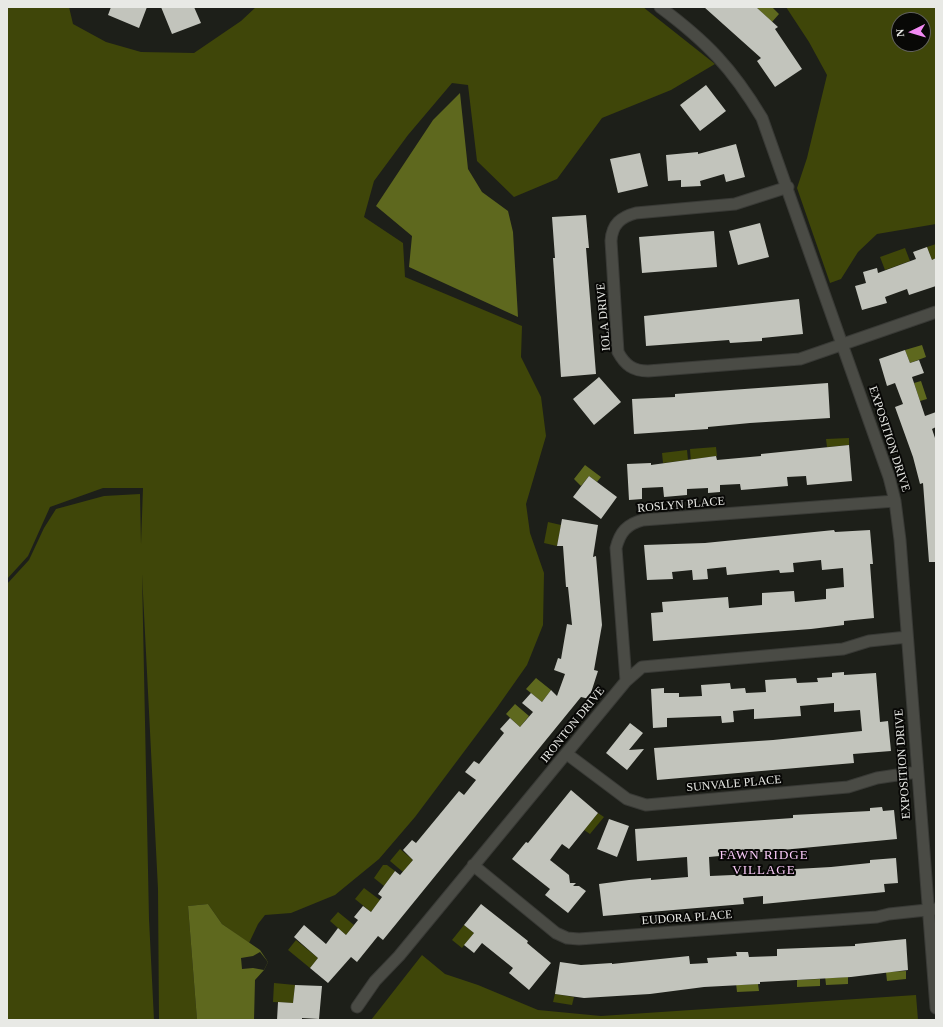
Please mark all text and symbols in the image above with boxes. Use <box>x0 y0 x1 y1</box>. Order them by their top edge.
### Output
north arrow <box>891 12 931 52</box>
text: N <box>894 28 906 37</box>
street label: IOLA DRIVE <box>594 282 614 352</box>
street label: EXPOSITION DRIVE <box>865 384 913 494</box>
street label: ROSLYN PLACE <box>637 494 725 516</box>
street label: IRONTON DRIVE <box>538 684 608 766</box>
street label: EXPOSITION DRIVE <box>892 708 914 820</box>
street label: SUNVALE PLACE <box>686 773 782 795</box>
district label: FAWN RIDGE VILLAGE <box>719 848 809 879</box>
street label: EUDORA PLACE <box>641 908 733 928</box>

